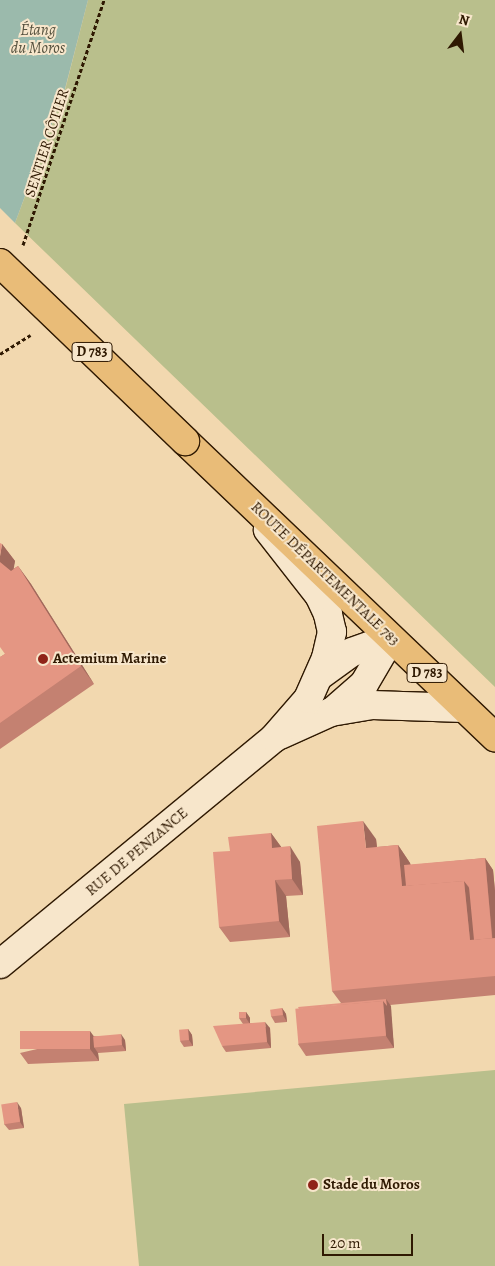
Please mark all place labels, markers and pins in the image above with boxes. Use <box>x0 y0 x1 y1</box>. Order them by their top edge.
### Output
place label: Actemium Marine <box>53 650 166 668</box>
marker: Actemium Marine <box>37 653 49 665</box>
place label: Stade du Moros <box>323 1176 420 1194</box>
marker: Stade du Moros <box>307 1179 319 1191</box>

